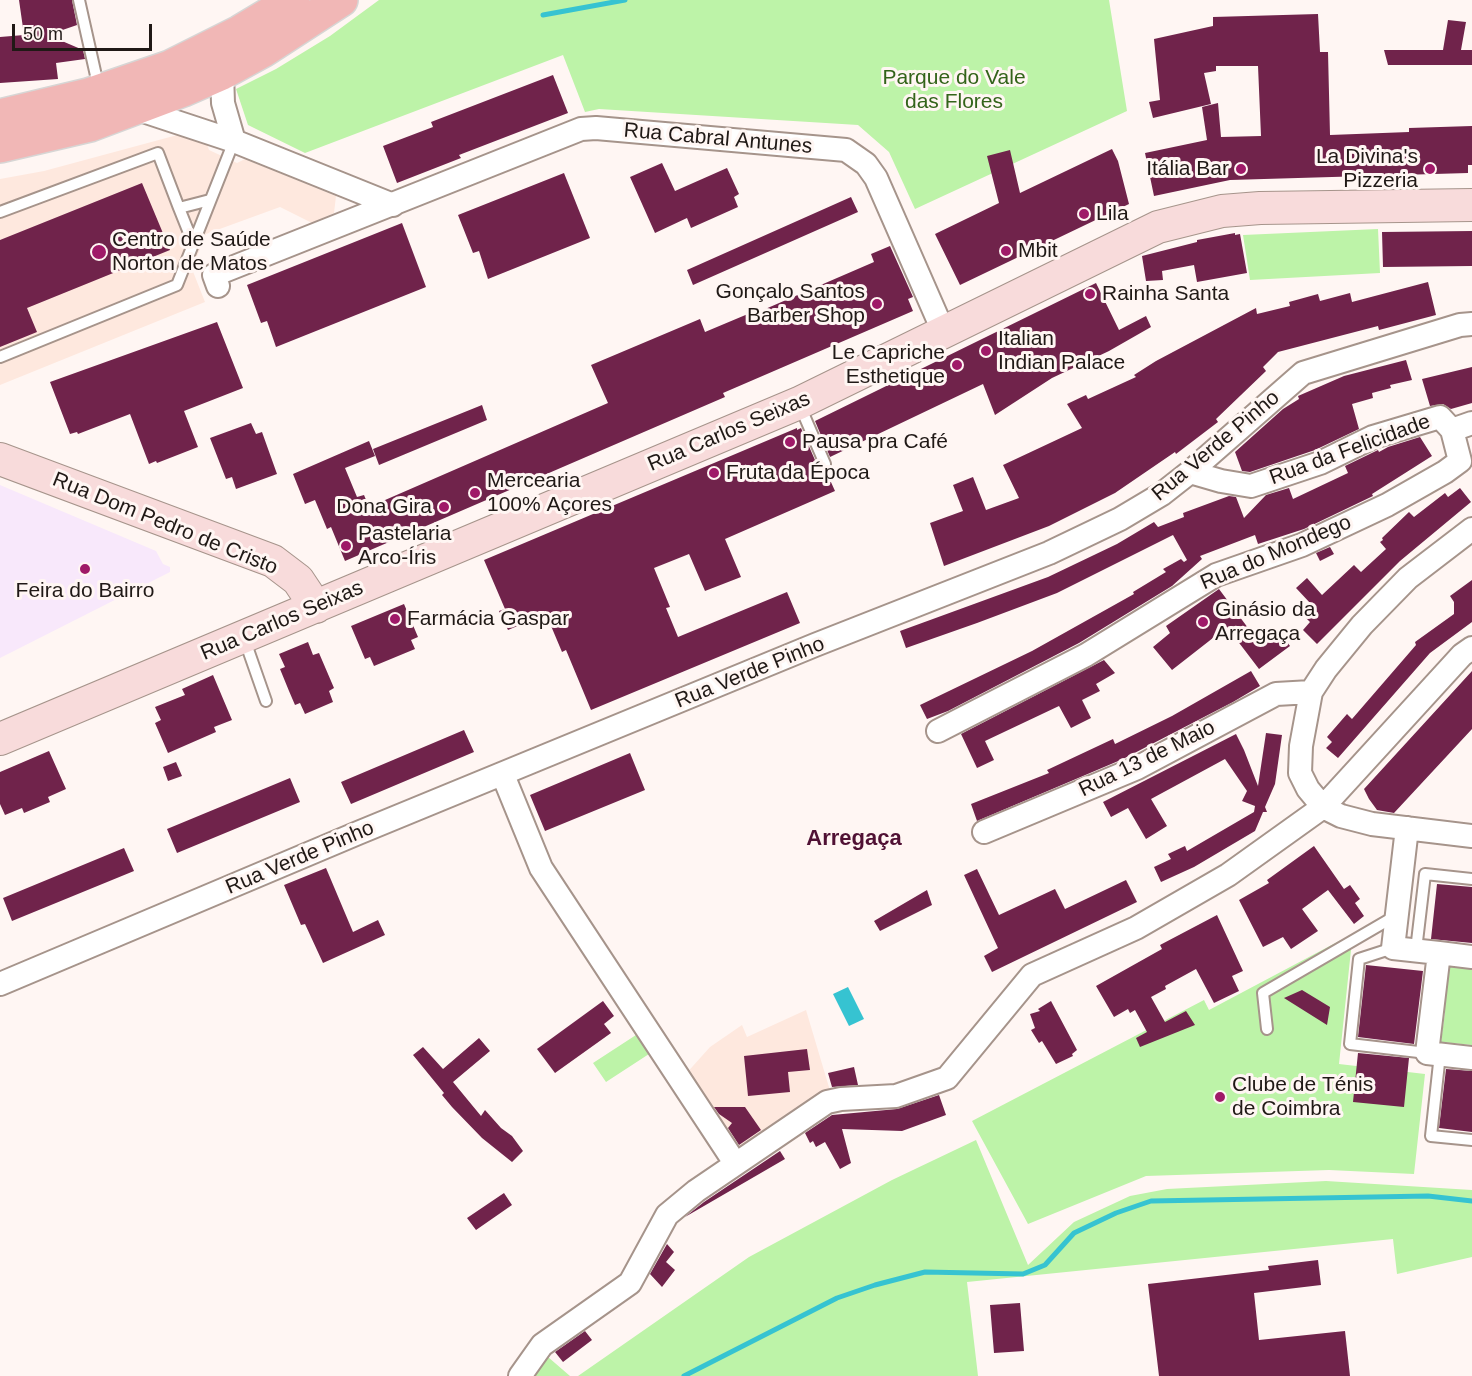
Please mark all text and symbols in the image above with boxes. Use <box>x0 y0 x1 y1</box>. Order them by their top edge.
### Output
scale bar <box>15 12 154 50</box>
text: 50 m <box>23 24 63 44</box>
park label: Parque do Vale das Flores <box>882 65 1026 115</box>
street label: Rua Cabral Antunes <box>623 118 813 160</box>
place label: La Divina's Pizzeria <box>1316 144 1418 194</box>
place label: Itália Bar <box>1146 156 1229 182</box>
marker: Itália Bar <box>1234 162 1248 176</box>
marker: La Divina's Pizzeria <box>1423 162 1437 176</box>
place label: Lila <box>1096 201 1129 227</box>
marker: Lila <box>1077 207 1091 221</box>
place label: Centro de Saúde Norton de Matos <box>112 227 271 277</box>
place label: Mbit <box>1018 238 1058 264</box>
marker: Centro de Saúde Norton de Matos <box>90 243 108 261</box>
marker: Mbit <box>999 244 1013 258</box>
place label: Gonçalo Santos Barber Shop <box>716 279 865 329</box>
place label: Rainha Santa <box>1102 281 1229 307</box>
marker: Rainha Santa <box>1083 287 1097 301</box>
marker: Gonçalo Santos Barber Shop <box>870 297 884 311</box>
place label: Italian Indian Palace <box>998 326 1125 376</box>
place label: Le Capriche Esthetique <box>832 340 945 390</box>
marker: Italian Indian Palace <box>979 344 993 358</box>
marker: Le Capriche Esthetique <box>950 358 964 372</box>
street label: Rua Verde Pinho <box>1147 385 1285 507</box>
street label: Rua Carlos Seixas <box>644 386 814 478</box>
street label: Rua da Felicidade <box>1266 409 1434 491</box>
place label: Pausa pra Café <box>802 429 948 455</box>
marker: Pausa pra Café <box>783 435 797 449</box>
place label: Fruta da Época <box>726 460 870 486</box>
marker: Fruta da Época <box>707 466 721 480</box>
street label: Rua Dom Pedro de Cristo <box>49 467 281 581</box>
place label: Mercearia 100% Açores <box>487 468 612 518</box>
marker: Mercearia 100% Açores <box>468 486 482 500</box>
place label: Dona Gira <box>336 494 432 520</box>
marker: Dona Gira <box>437 500 451 514</box>
street label: Rua do Mondego <box>1197 510 1355 596</box>
place label: Pastelaria Arco-Íris <box>358 521 451 571</box>
marker: Pastelaria Arco-Íris <box>339 539 353 553</box>
marker: Feira do Bairro <box>78 562 92 576</box>
street label: Rua Carlos Seixas <box>197 575 367 667</box>
place label: Feira do Bairro <box>16 578 154 604</box>
place label: Ginásio da Arregaça <box>1215 597 1315 647</box>
place label: Farmácia Gaspar <box>407 606 569 632</box>
marker: Farmácia Gaspar <box>388 612 402 626</box>
marker: Ginásio da Arregaça <box>1196 615 1210 629</box>
street label: Rua Verde Pinho <box>672 632 828 714</box>
street label: Rua 13 de Maio <box>1075 715 1219 803</box>
street label: Rua Verde Pinho <box>222 815 378 901</box>
district label: Arregaça <box>806 826 902 852</box>
place label: Clube de Ténis de Coimbra <box>1232 1072 1373 1122</box>
marker: Clube de Ténis de Coimbra <box>1213 1090 1227 1104</box>

